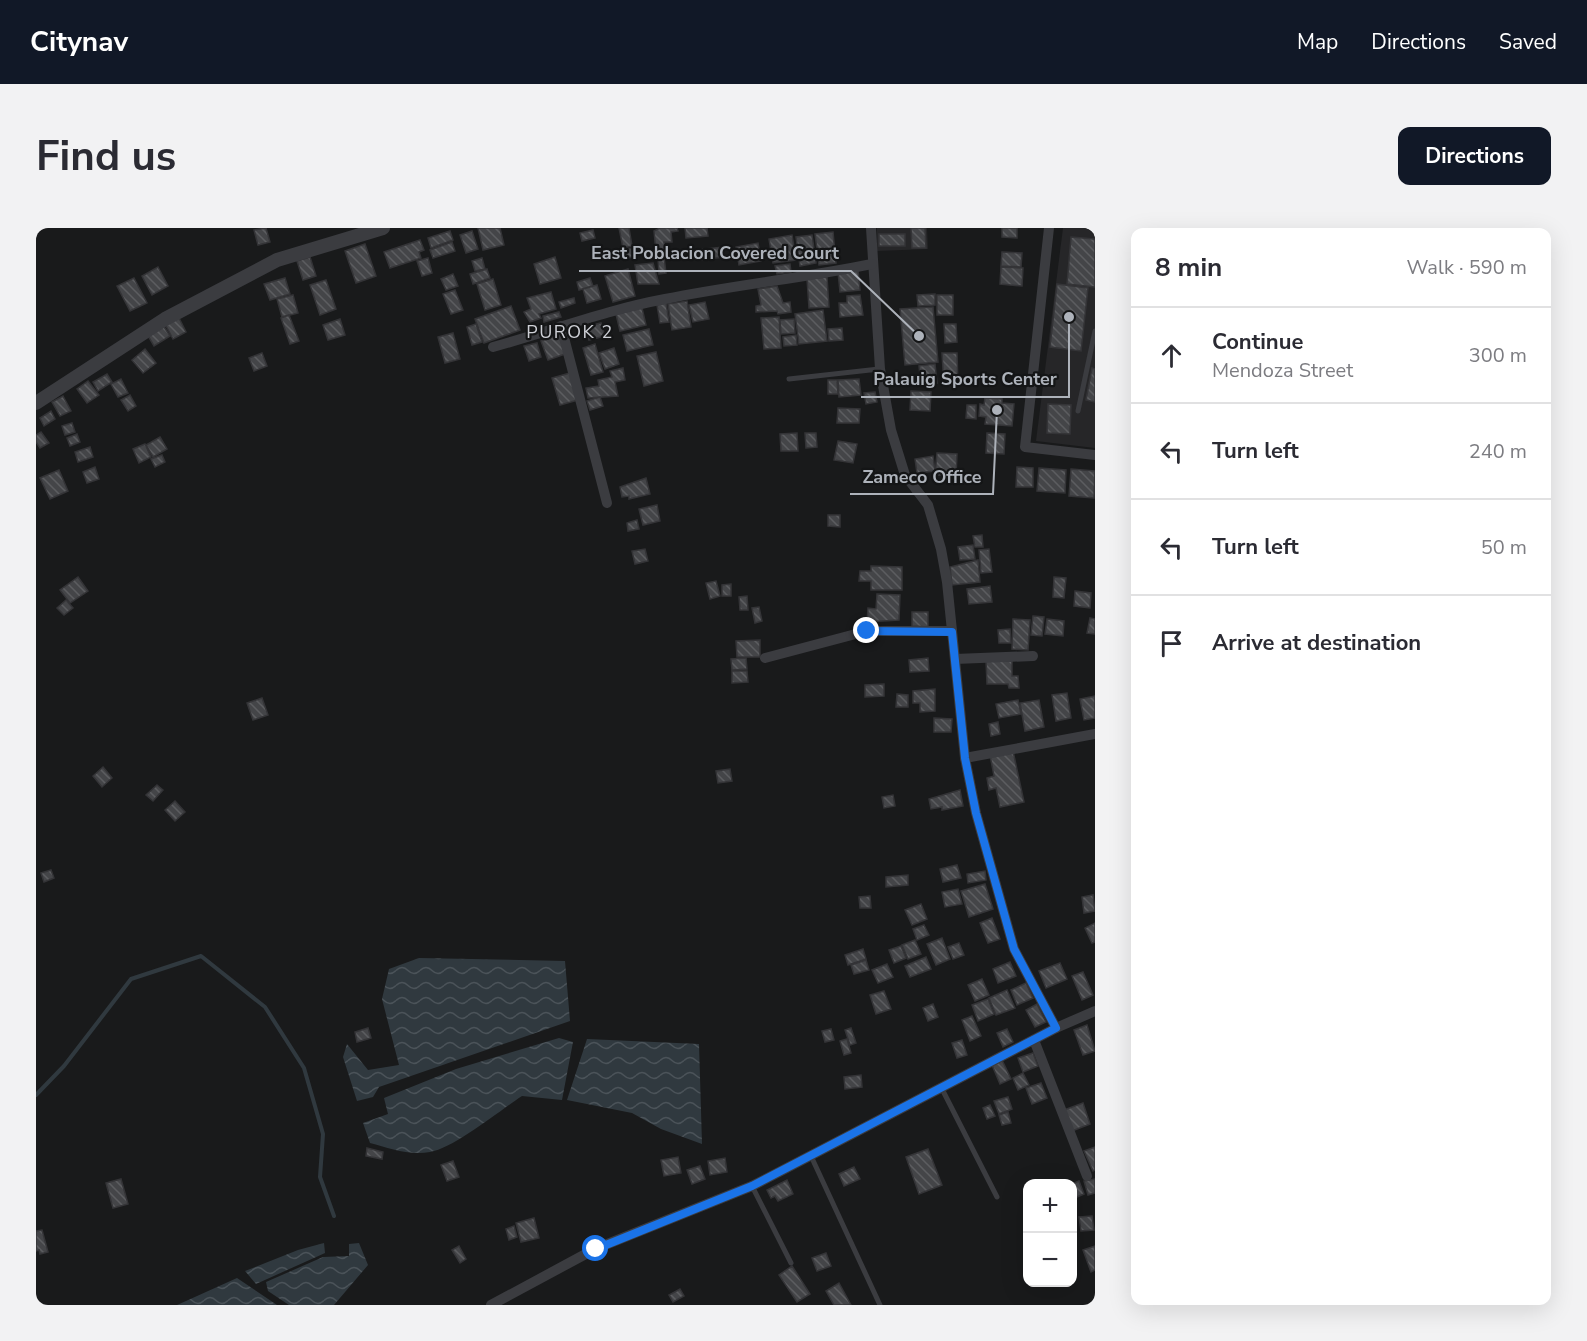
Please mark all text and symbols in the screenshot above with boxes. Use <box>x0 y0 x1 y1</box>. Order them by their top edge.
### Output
text: Citynav <box>30 23 128 61</box>
text: Map <box>1297 28 1338 56</box>
text: Directions <box>1371 28 1466 56</box>
text: Saved <box>1499 28 1557 56</box>
button: Directions <box>1398 127 1551 185</box>
text: Find us <box>36 128 176 185</box>
callout: East Poblacion Covered Court <box>579 235 851 271</box>
text: East Poblacion Covered Court <box>591 241 839 265</box>
text: 8 min <box>1155 250 1222 285</box>
text: Walk · 590 m <box>1407 254 1527 281</box>
district label: PUROK 2 <box>526 320 614 344</box>
text: Continue <box>1212 327 1303 357</box>
icon: ahead <box>1155 339 1188 372</box>
text: 300 m <box>1469 342 1527 369</box>
text: Mendoza Street <box>1212 357 1353 384</box>
callout: Palauig Sports Center <box>861 361 1069 397</box>
text: Palauig Sports Center <box>873 367 1057 391</box>
icon: left <box>1155 435 1188 468</box>
text: Turn left <box>1212 436 1299 466</box>
text: 240 m <box>1469 438 1527 465</box>
callout: Zameco Office <box>850 458 993 494</box>
text: Zameco Office <box>863 465 982 489</box>
icon: left <box>1155 531 1188 564</box>
text: Turn left <box>1212 532 1299 562</box>
text: 50 m <box>1481 534 1527 561</box>
route end <box>853 617 879 643</box>
icon: arrive <box>1155 627 1188 660</box>
text: Arrive at destination <box>1212 628 1421 658</box>
map controls <box>1023 1179 1077 1287</box>
button: + <box>1023 1179 1077 1233</box>
button: − <box>1023 1233 1077 1287</box>
route start <box>582 1235 608 1261</box>

